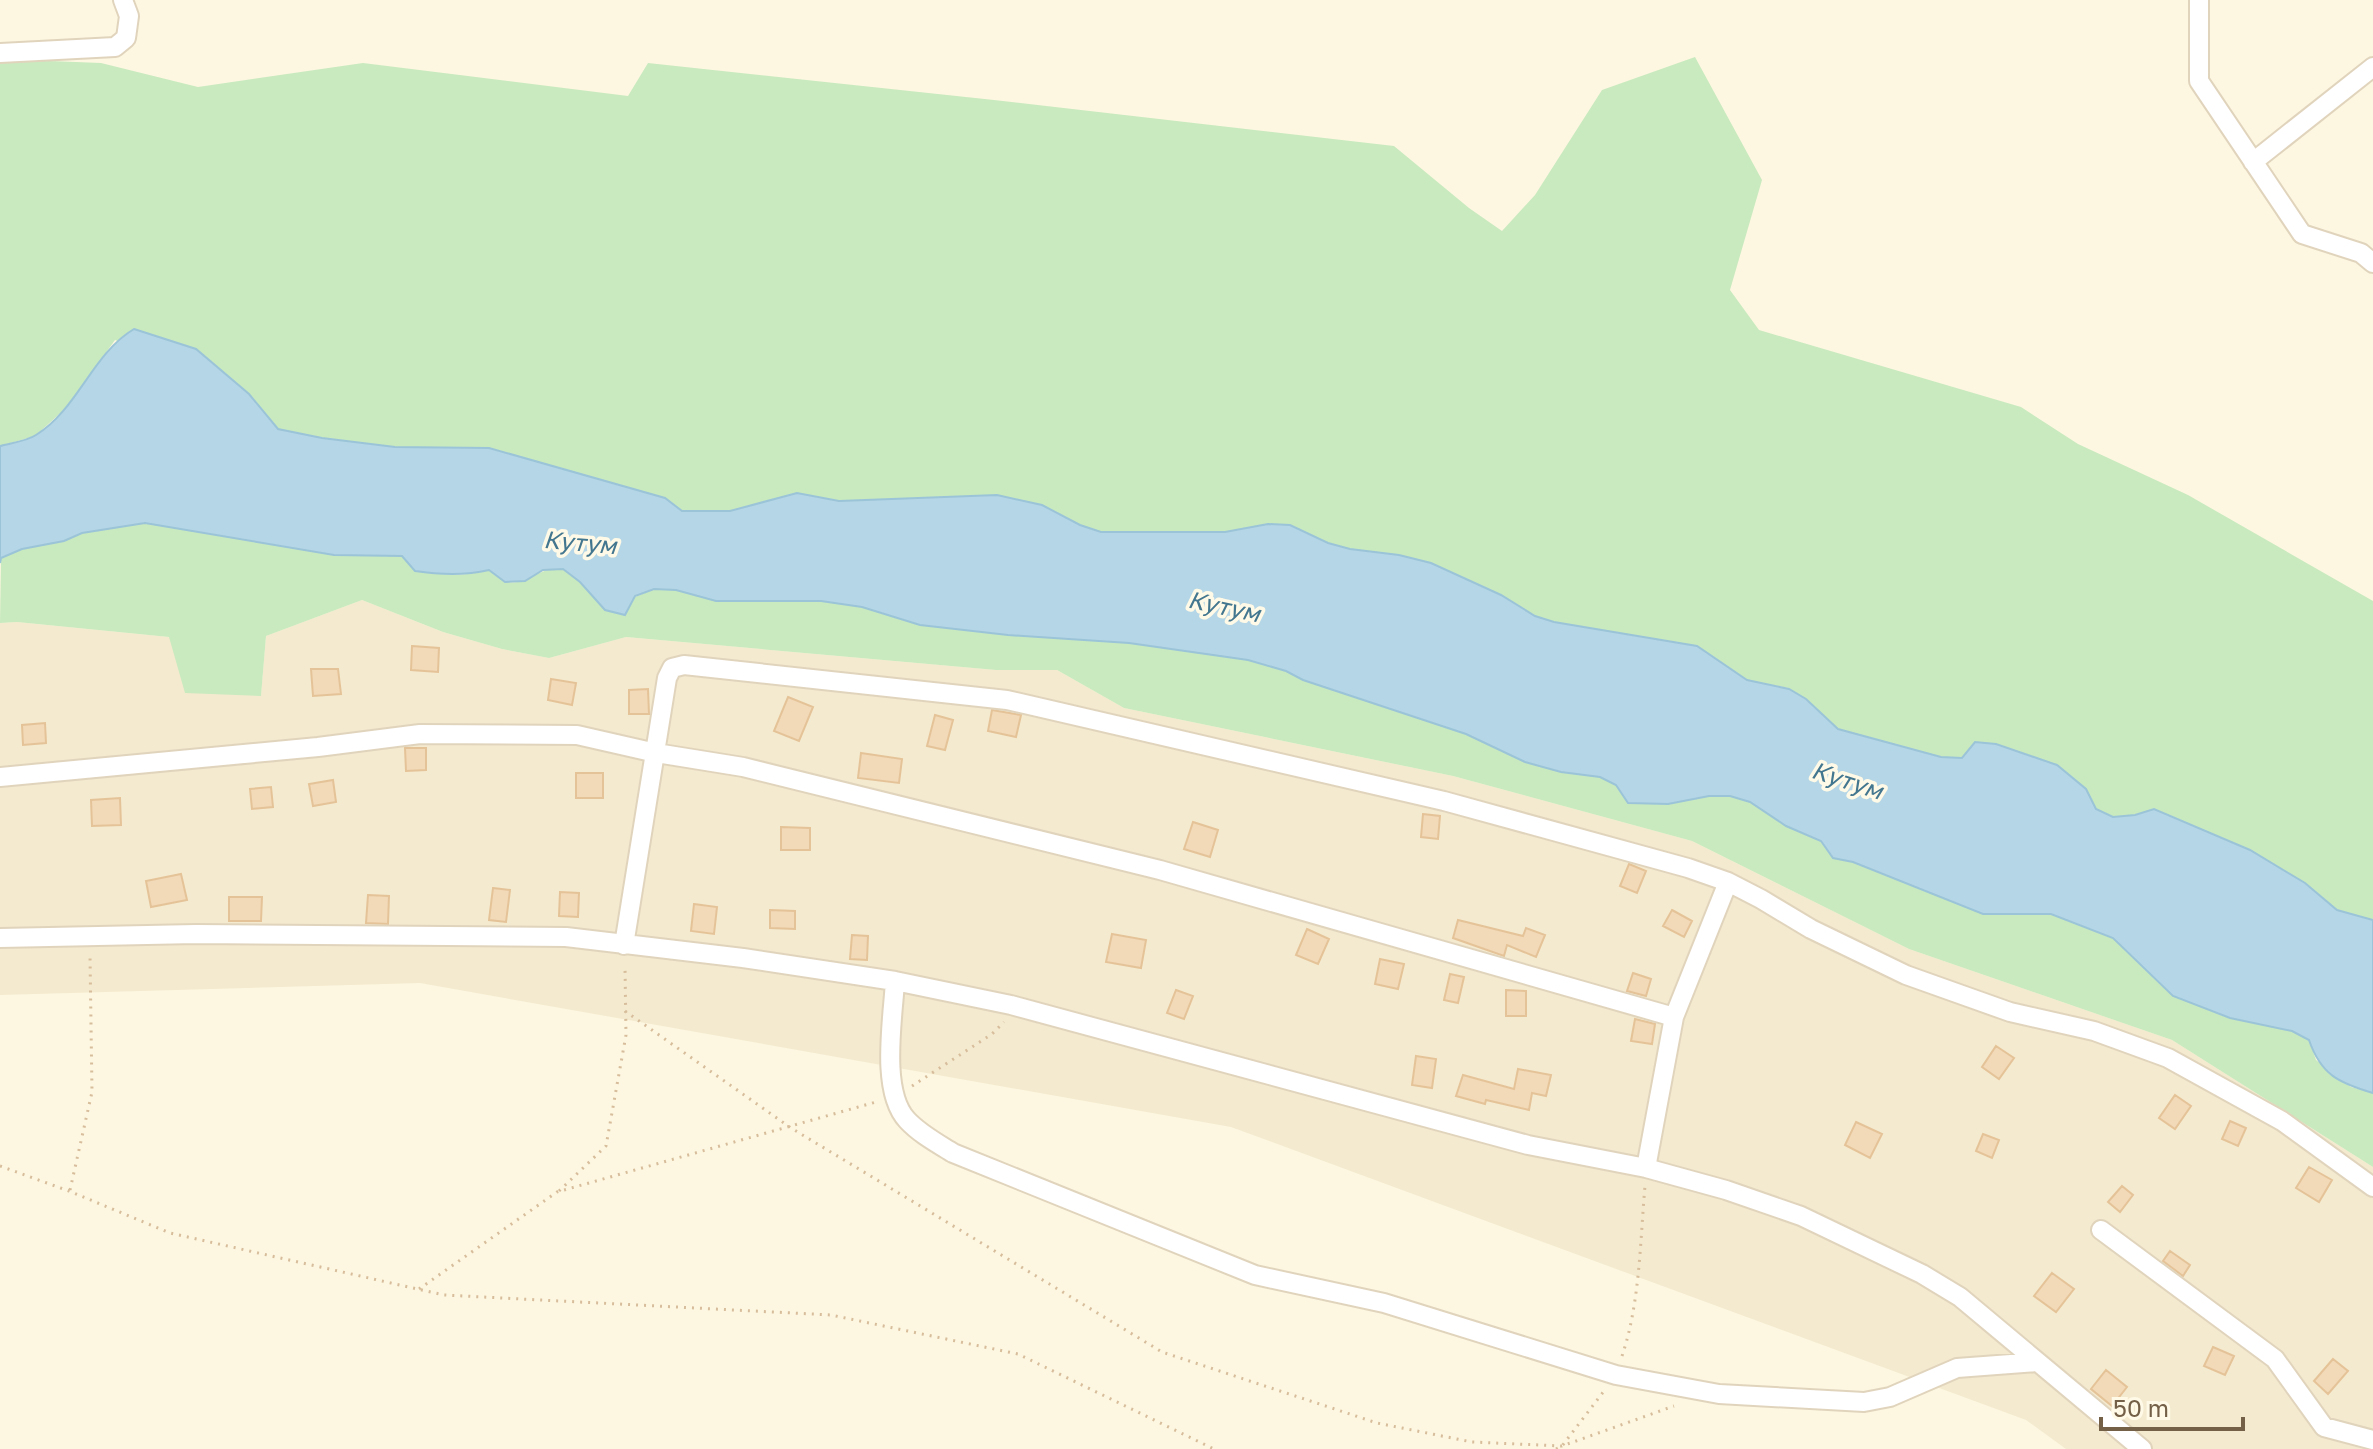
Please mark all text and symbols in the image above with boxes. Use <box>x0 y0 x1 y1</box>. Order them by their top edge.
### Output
water label: Кутум <box>543 524 619 560</box>
water label: Кутум <box>1186 584 1265 629</box>
water label: Кутум <box>1808 755 1888 806</box>
scale bar <box>2101 1381 2243 1431</box>
text: 50 m <box>2113 1393 2169 1422</box>

